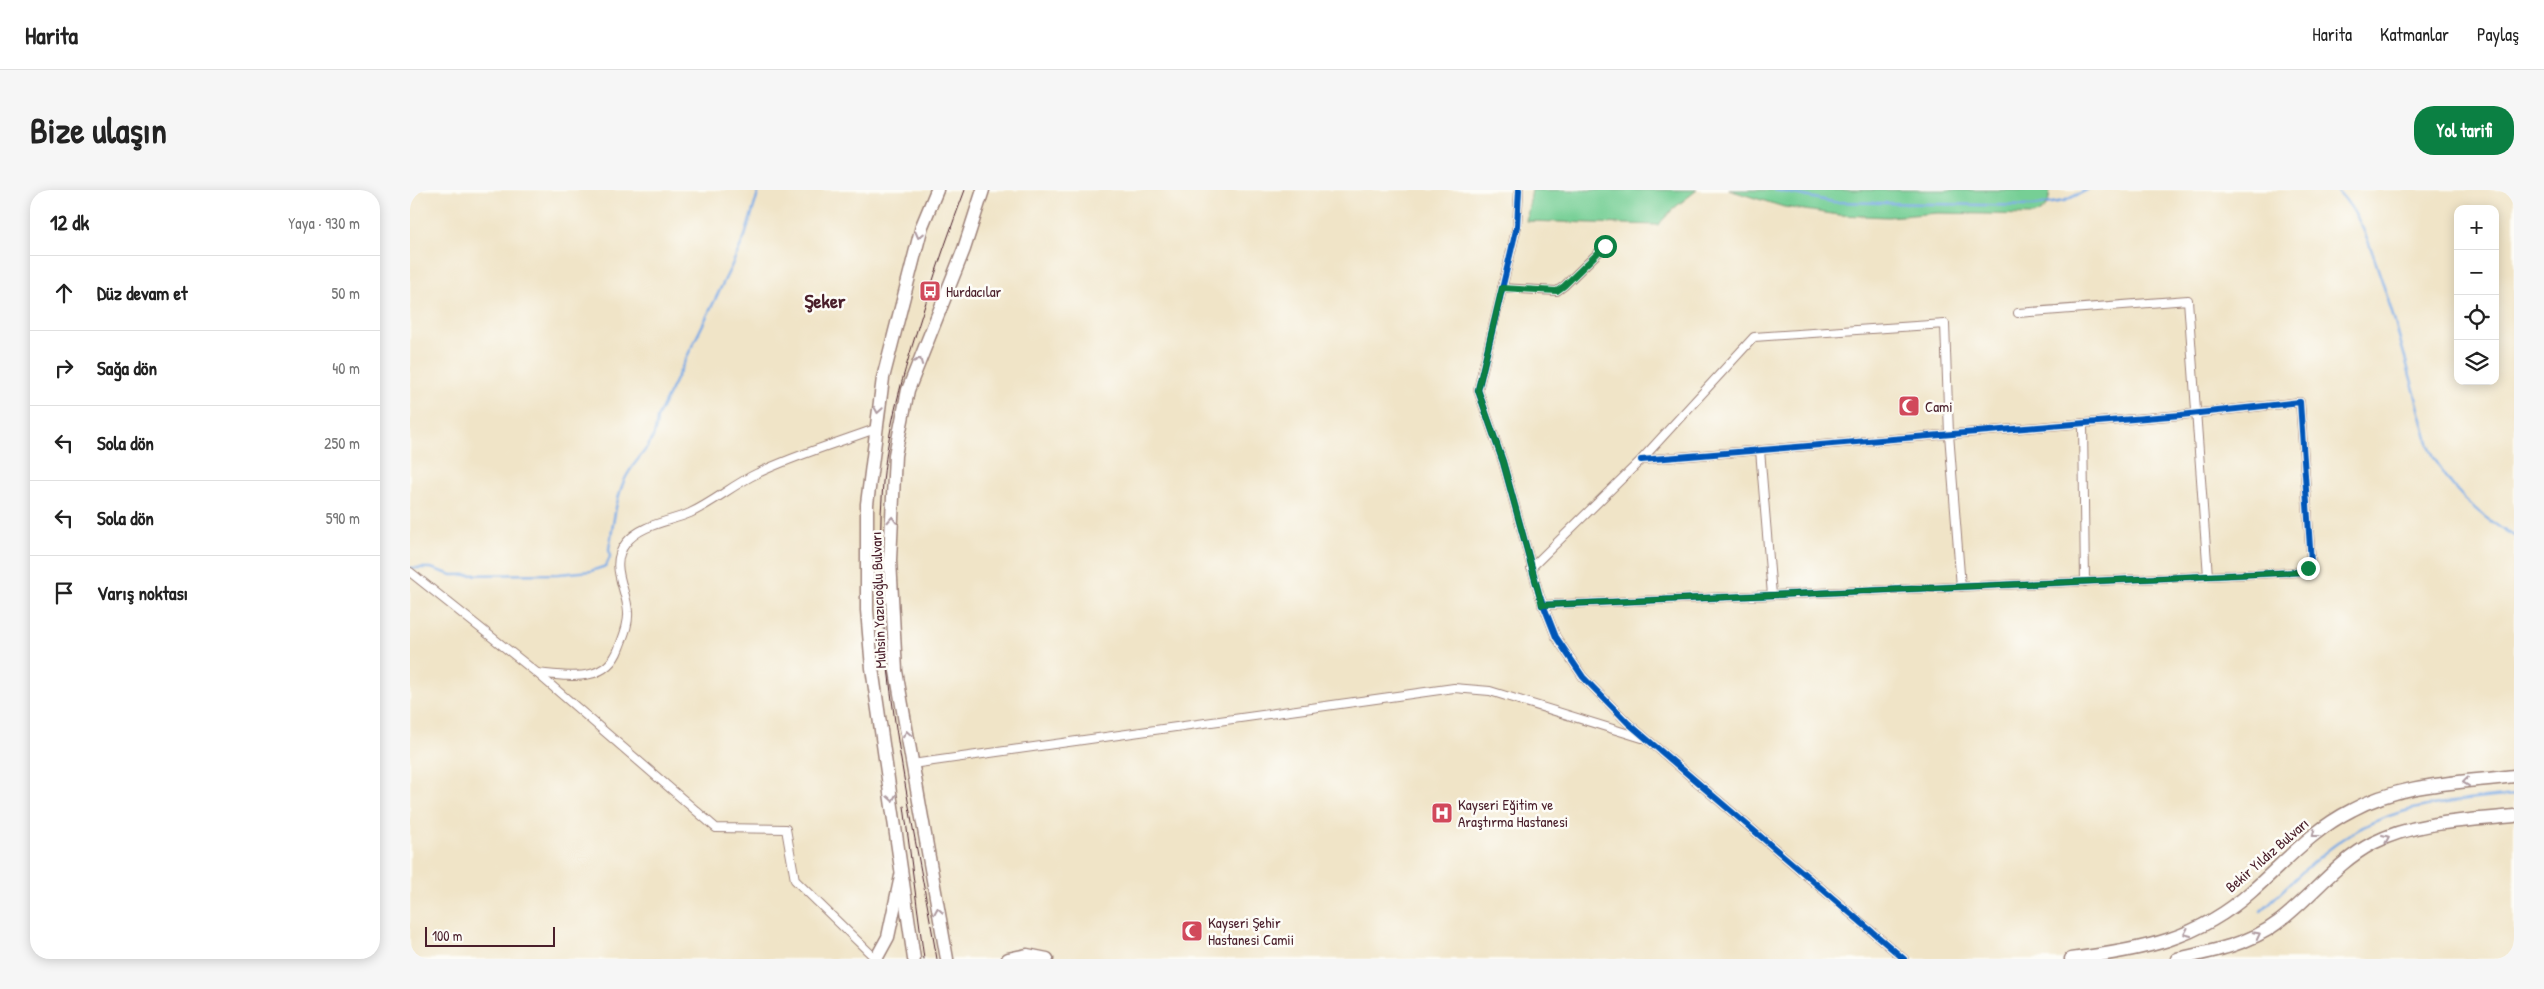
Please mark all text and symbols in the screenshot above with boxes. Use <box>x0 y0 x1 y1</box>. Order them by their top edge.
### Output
text: Harita <box>25 19 78 51</box>
text: Harita <box>2312 22 2352 47</box>
text: Katmanlar <box>2380 22 2449 47</box>
text: Paylaş <box>2477 22 2519 47</box>
button: Yol tarifi <box>2414 106 2514 155</box>
text: Bize ulaşın <box>30 107 167 154</box>
map controls <box>2454 205 2499 385</box>
button: + <box>2454 205 2499 250</box>
text: 12 dk <box>50 208 89 237</box>
text: Yaya · 930 m <box>288 212 360 234</box>
one-way arrow <box>915 231 925 239</box>
route start <box>1594 235 1617 258</box>
button: − <box>2454 250 2499 295</box>
icon: ahead <box>50 279 78 307</box>
bus stop icon: Hurdacılar <box>918 279 942 303</box>
text: Düz devam et <box>97 280 188 306</box>
place label: Hurdacılar <box>946 281 1002 302</box>
text: 50 m <box>332 282 360 304</box>
district label: Şeker <box>804 287 846 314</box>
button: locate <box>2454 295 2499 340</box>
button: layers <box>2454 340 2499 385</box>
icon: right <box>50 354 78 382</box>
text: Sağa dön <box>97 355 157 381</box>
text: 40 m <box>332 357 360 379</box>
one-way arrow <box>913 357 924 366</box>
mosque icon: Cami <box>1897 394 1921 418</box>
place label: Cami <box>1925 396 1953 417</box>
one-way arrow <box>873 406 884 414</box>
icon: left <box>50 429 78 457</box>
text: Sola dön <box>97 430 154 456</box>
text: 250 m <box>324 432 360 454</box>
icon: left <box>50 504 78 532</box>
text: Sola dön <box>97 505 154 531</box>
text: 590 m <box>326 507 360 529</box>
one-way arrow <box>886 516 897 524</box>
street label: Muhsin Yazıcıoğlu Bulvarı <box>865 531 891 669</box>
route end <box>2297 557 2320 580</box>
icon: arrive <box>50 579 78 607</box>
text: Varış noktası <box>97 580 188 606</box>
one-way arrow <box>902 729 912 738</box>
one-way arrow <box>2461 776 2469 787</box>
one-way arrow <box>886 794 897 802</box>
place label: Kayseri Eğitim ve Araştırma Hastanesi <box>1458 794 1568 832</box>
hospital icon: Kayseri Eğitim ve Araştırma Hastanesi <box>1430 801 1454 825</box>
street label: Bekir Yıldız Bulvarı <box>2221 813 2313 897</box>
one-way arrow <box>2312 828 2321 836</box>
one-way arrow <box>2381 833 2390 844</box>
one-way arrow <box>933 907 944 915</box>
place label: Kayseri Şehir Hastanesi Camii <box>1208 912 1294 950</box>
mosque icon: Kayseri Şehir Hastanesi Camii <box>1180 919 1204 943</box>
scale bar <box>425 924 555 947</box>
text: 100 m <box>432 926 462 945</box>
one-way arrow <box>2183 927 2192 938</box>
one-way arrow <box>2252 931 2261 941</box>

